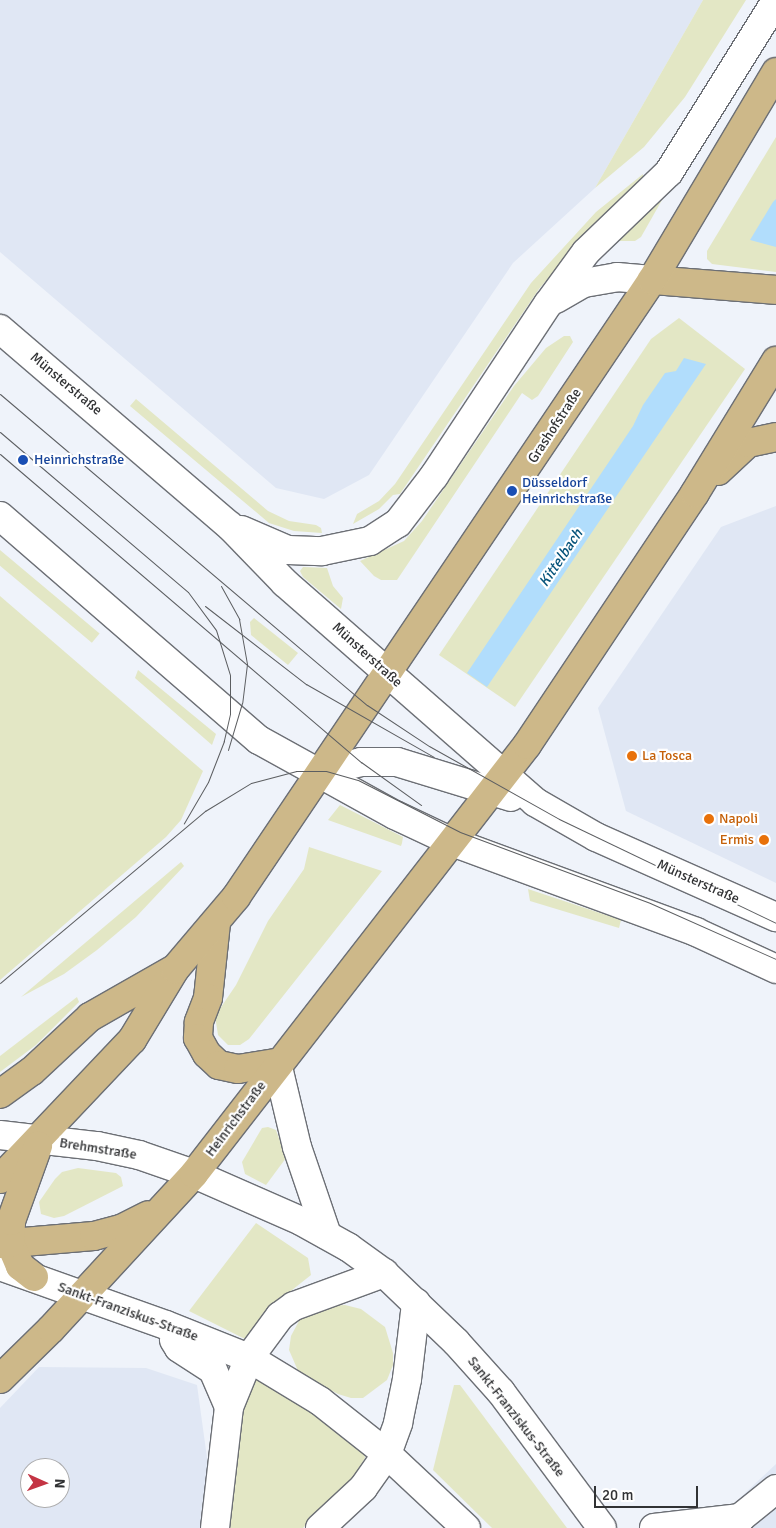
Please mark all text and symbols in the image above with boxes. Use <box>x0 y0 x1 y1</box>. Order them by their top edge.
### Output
street label: Münsterstraße <box>27 349 105 419</box>
street label: Grashofstraße <box>525 385 585 467</box>
place label: Heinrichstraße <box>34 452 124 468</box>
marker: Heinrichstraße <box>16 453 30 467</box>
place label: Düsseldorf Heinrichstraße <box>522 475 612 508</box>
marker: Düsseldorf Heinrichstraße <box>506 485 518 497</box>
water label: Kittelbach <box>535 526 587 590</box>
street label: Münsterstraße <box>328 619 406 691</box>
place label: La Tosca <box>642 748 692 764</box>
marker: La Tosca <box>626 750 638 762</box>
place label: Napoli <box>719 811 758 827</box>
marker: Napoli <box>703 813 715 825</box>
place label: Ermis <box>720 832 754 848</box>
marker: Ermis <box>758 834 770 846</box>
street label: Münsterstraße <box>654 856 742 908</box>
street label: Heinrichstraße <box>202 1078 270 1160</box>
street label: Brehmstraße <box>58 1135 138 1163</box>
street label: Sankt-Franziskus-Straße <box>55 1279 201 1345</box>
street label: Sankt-Franziskus-Straße <box>464 1353 568 1481</box>
north arrow <box>20 1458 70 1508</box>
scale bar <box>596 1476 700 1508</box>
text: N <box>51 1478 68 1489</box>
text: 20 m <box>602 1486 633 1504</box>

